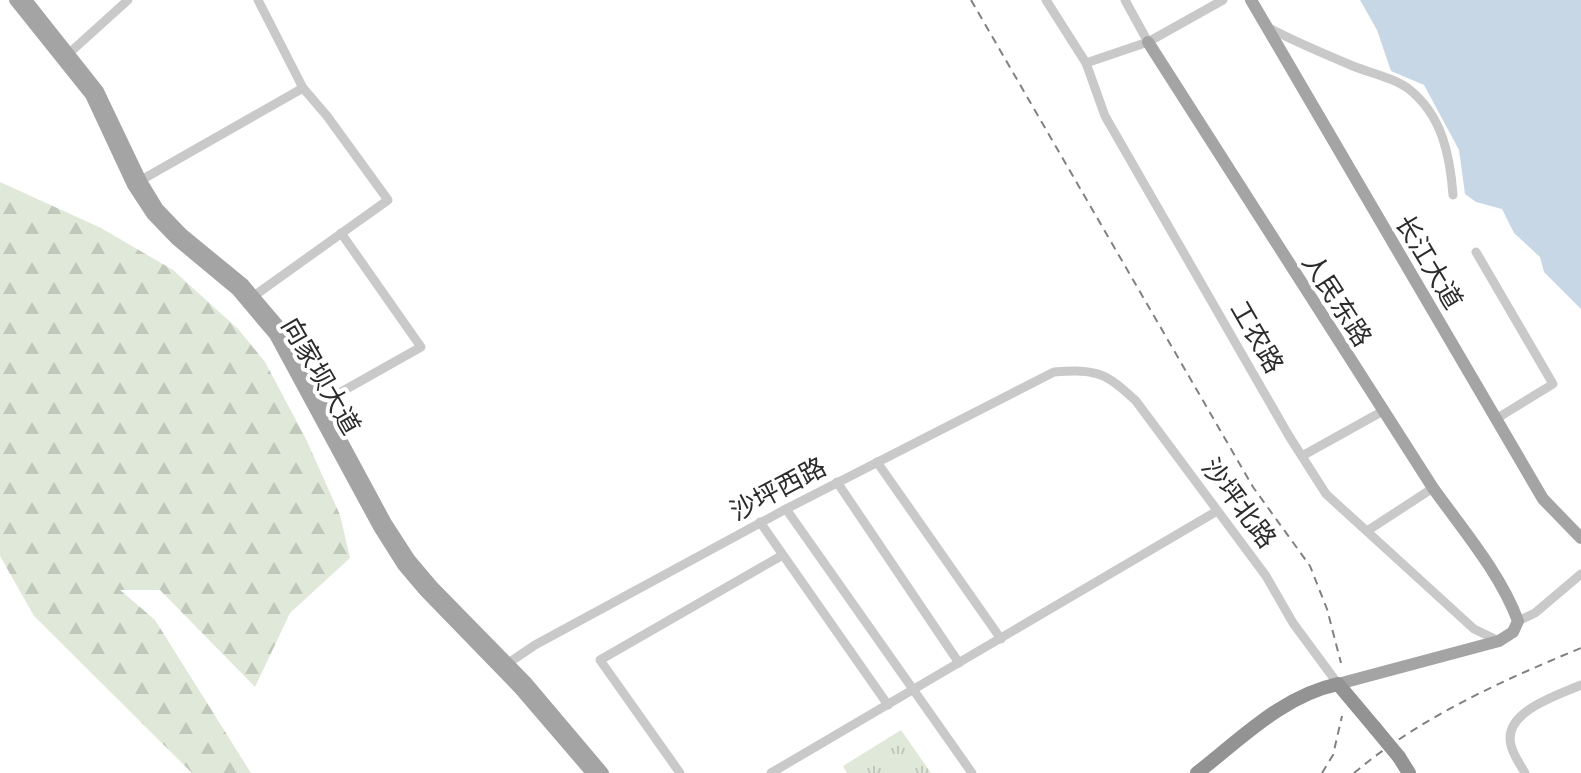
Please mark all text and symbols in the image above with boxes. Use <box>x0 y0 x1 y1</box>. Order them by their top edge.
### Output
street label: 长江大道 <box>1388 209 1470 315</box>
street label: 人民东路 <box>1295 248 1379 352</box>
street label: 工农路 <box>1224 295 1290 379</box>
street label: 向家坝大道 <box>275 312 367 440</box>
street label: 沙坪西路 <box>725 450 831 528</box>
street label: 沙坪北路 <box>1195 452 1283 554</box>

